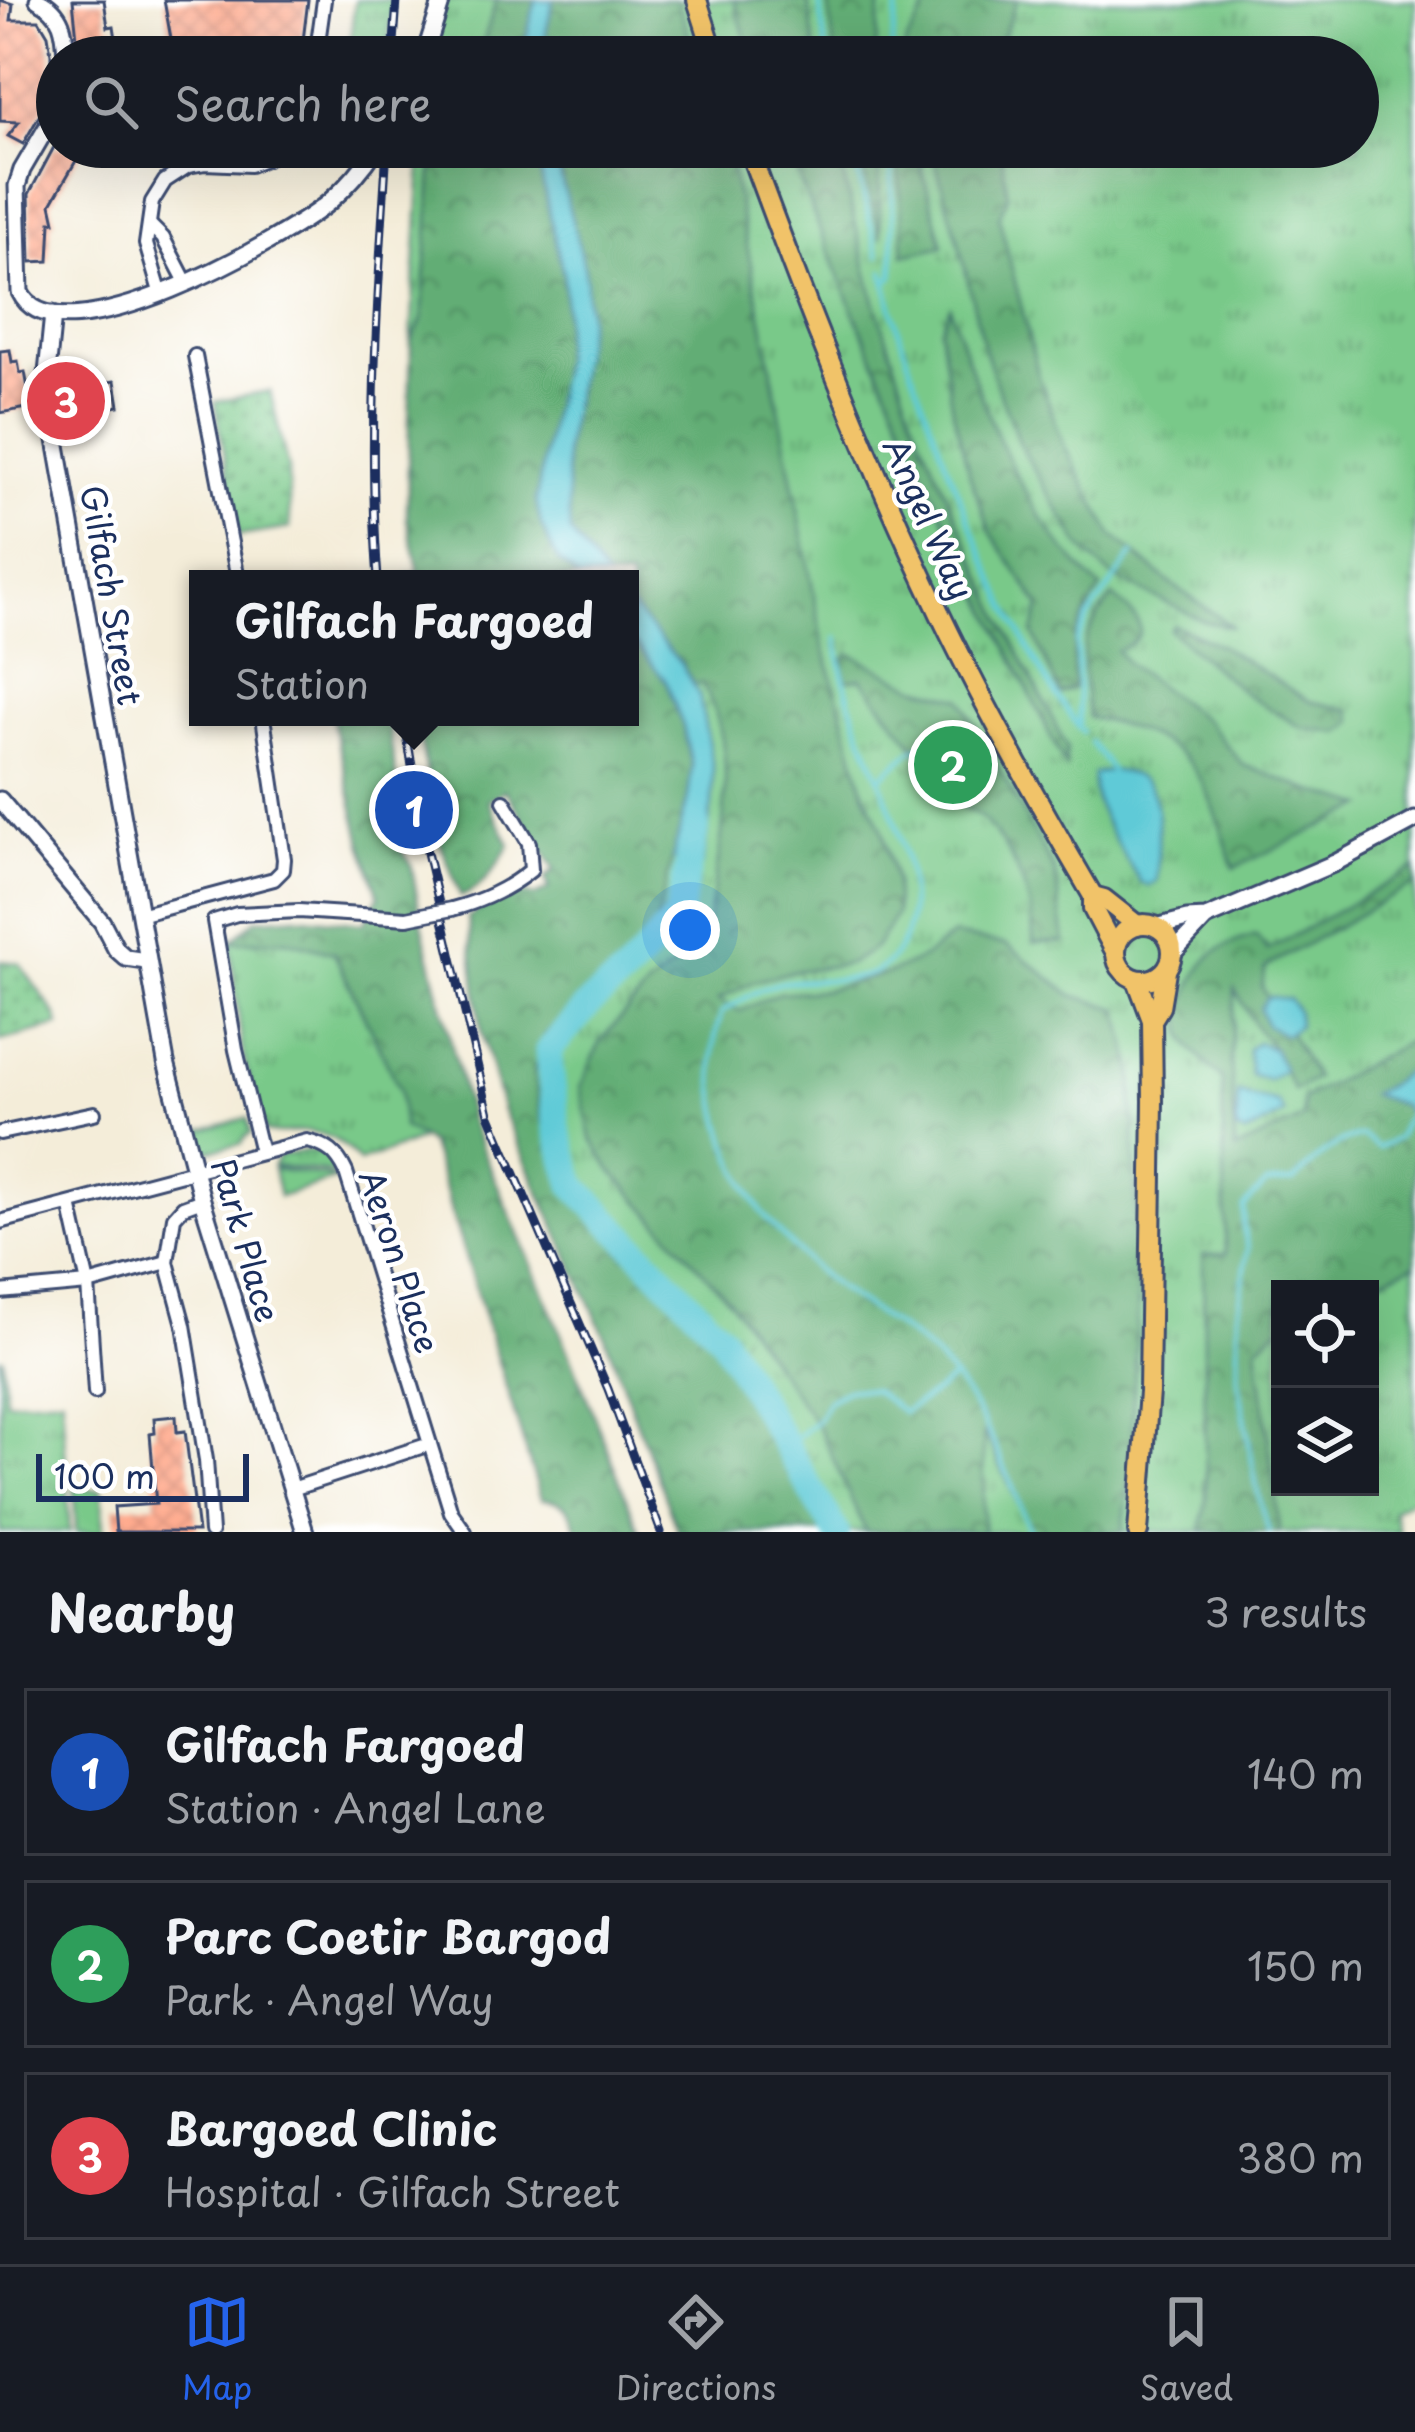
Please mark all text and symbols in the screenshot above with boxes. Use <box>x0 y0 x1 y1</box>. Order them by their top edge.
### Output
search box <box>36 36 1379 168</box>
text: Search here <box>174 68 431 136</box>
icon: search <box>78 69 144 135</box>
pin: 3 <box>27 356 105 446</box>
street label: Angel Way <box>872 429 988 607</box>
street label: Gilfach Street <box>69 481 157 709</box>
popup <box>189 570 639 726</box>
text: Gilfach Fargoed <box>234 585 594 653</box>
text: Station <box>234 653 369 712</box>
pin: 2 <box>914 720 992 810</box>
pin: 1 <box>375 765 453 855</box>
your location <box>660 900 720 960</box>
street label: Park Place <box>200 1152 294 1328</box>
street label: Aeron Place <box>348 1163 454 1359</box>
map controls <box>1271 1280 1379 1496</box>
button: locate <box>1271 1280 1379 1388</box>
button: layers <box>1271 1388 1379 1496</box>
scale bar <box>36 1448 249 1501</box>
text: 100 m <box>54 1450 155 1500</box>
text: Nearby <box>48 1572 235 1649</box>
text: 3 results <box>1204 1581 1367 1640</box>
text: Gilfach Fargoed <box>165 1709 525 1777</box>
text: 1 <box>81 1743 99 1802</box>
text: 140 m <box>1247 1743 1364 1802</box>
text: Station · Angel Lane <box>165 1777 546 1836</box>
text: Parc Coetir Bargod <box>165 1901 611 1969</box>
text: 2 <box>76 1935 104 1994</box>
text: 150 m <box>1247 1935 1364 1994</box>
text: Park · Angel Way <box>165 1969 494 2028</box>
text: Bargoed Clinic <box>165 2093 497 2161</box>
text: 3 <box>77 2127 103 2186</box>
text: 380 m <box>1236 2127 1364 2186</box>
text: Hospital · Gilfach Street <box>165 2161 620 2220</box>
tab: Map <box>182 2289 252 2411</box>
tab: Directions <box>616 2289 776 2411</box>
tab: Saved <box>1140 2289 1233 2411</box>

